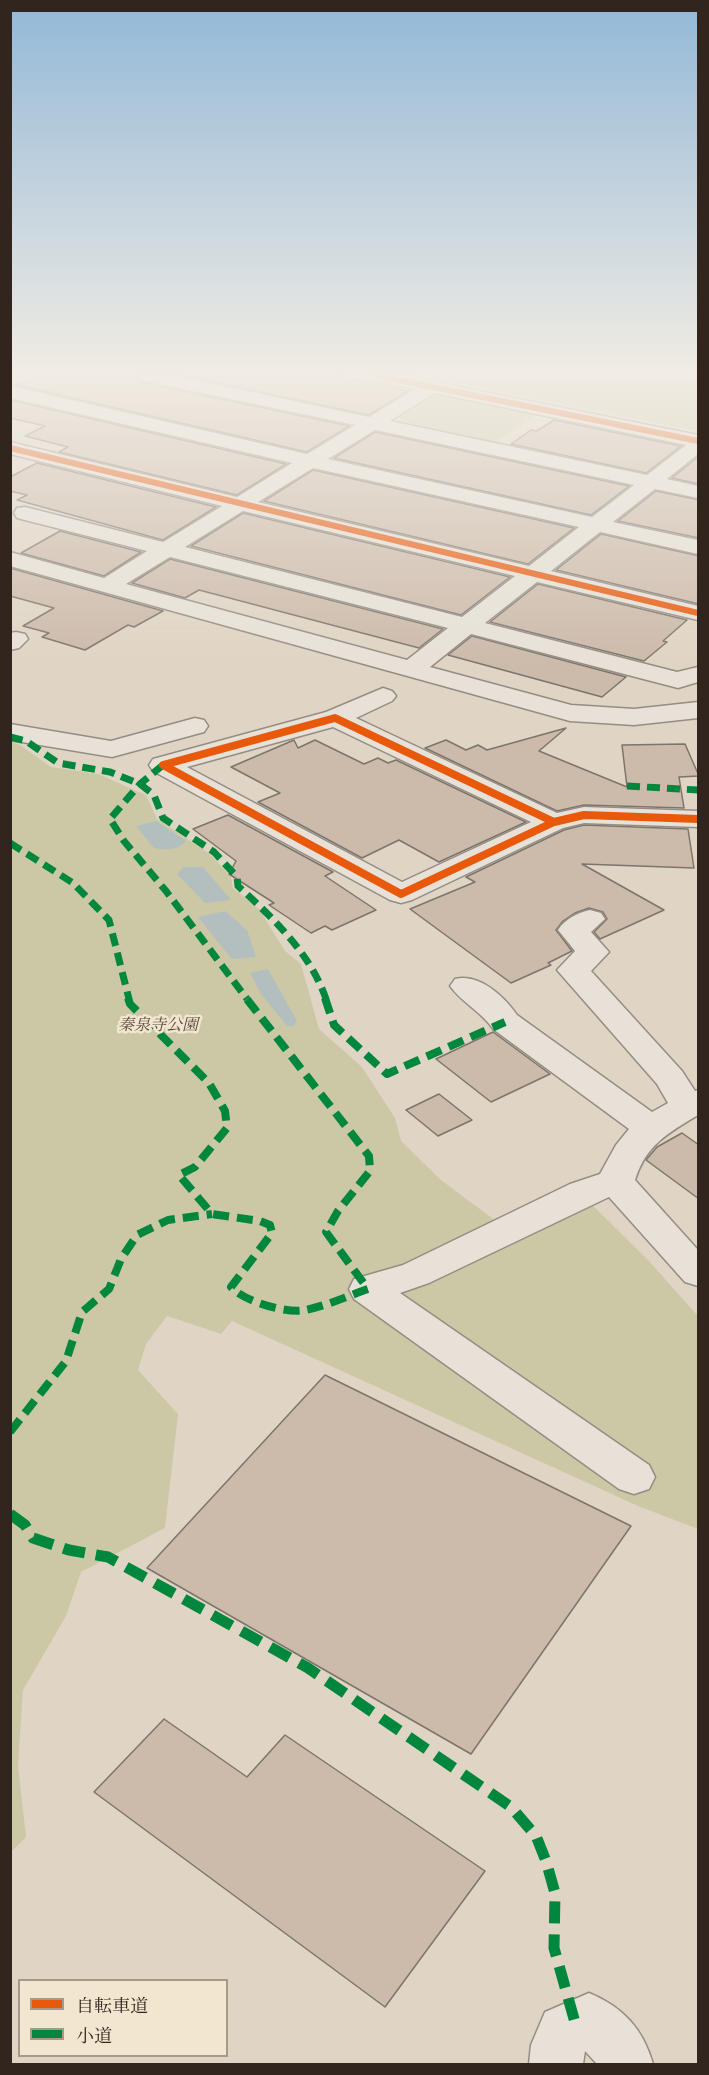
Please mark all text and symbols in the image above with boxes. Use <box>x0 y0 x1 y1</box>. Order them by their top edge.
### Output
park label: 秦泉寺公園 <box>118 1016 198 1036</box>
legend <box>18 1979 228 2057</box>
text: 自転車道 <box>76 1998 148 2016</box>
text: 小道 <box>76 2028 112 2046</box>

